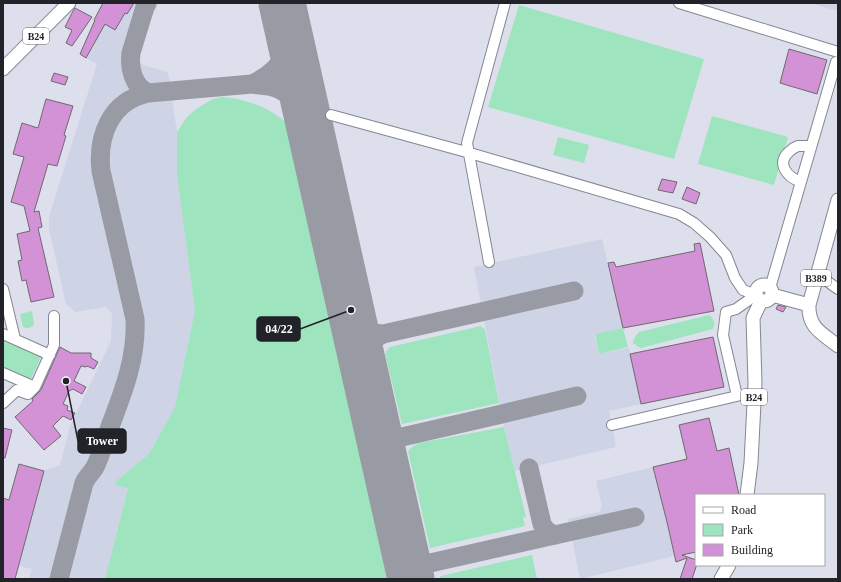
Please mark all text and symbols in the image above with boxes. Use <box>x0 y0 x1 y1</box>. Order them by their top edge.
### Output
road number: B24 <box>23 28 49 44</box>
road number: B389 <box>801 270 831 286</box>
callout: 04/22 <box>257 317 300 341</box>
text: 04/22 <box>265 322 293 336</box>
road number: B24 <box>741 389 767 405</box>
callout: Tower <box>78 429 126 453</box>
text: Tower <box>86 434 119 448</box>
legend <box>695 494 825 566</box>
text: Road <box>731 503 756 517</box>
text: Park <box>731 523 753 537</box>
text: Building <box>731 543 773 557</box>

